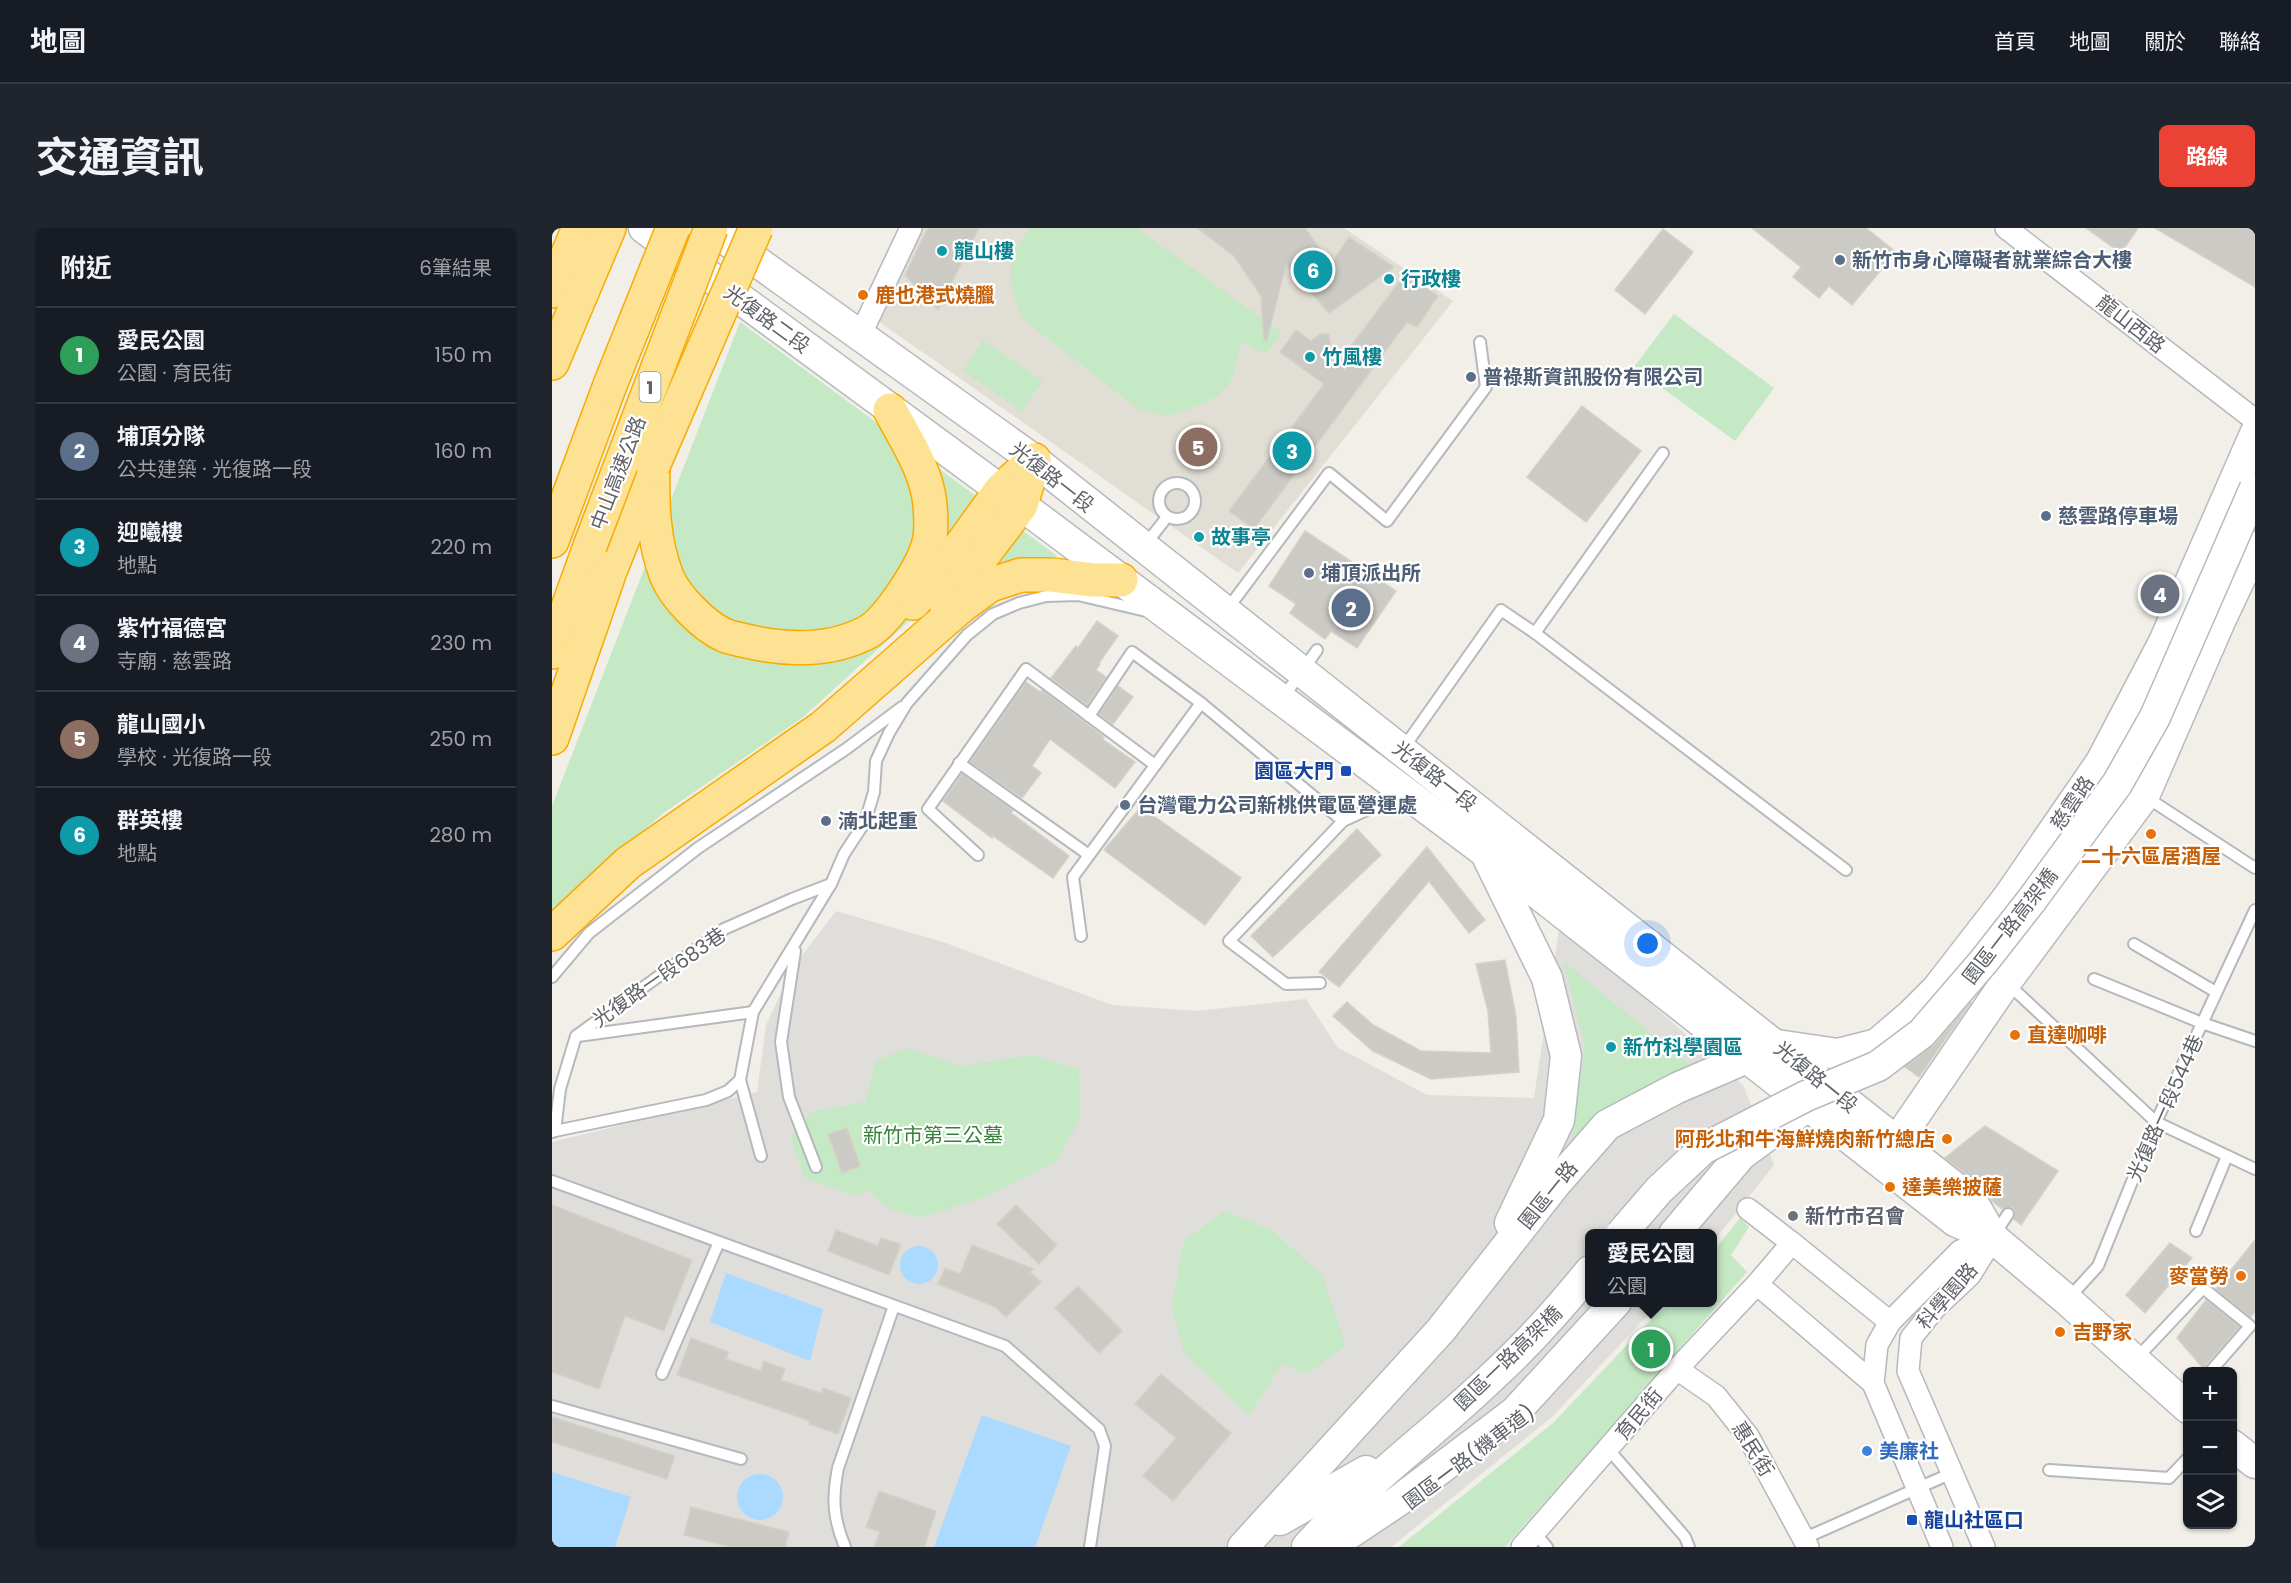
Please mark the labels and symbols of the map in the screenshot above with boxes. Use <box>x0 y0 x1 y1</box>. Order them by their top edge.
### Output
place label: 龍山樓 <box>954 237 1014 265</box>
marker: 龍山樓 <box>935 244 949 258</box>
place label: 新竹市身心障礙者就業綜合大樓 <box>1852 246 2132 274</box>
pin: 6 <box>1294 248 1332 292</box>
marker: 新竹市身心障礙者就業綜合大樓 <box>1833 253 1847 267</box>
place label: 行政樓 <box>1401 265 1461 293</box>
marker: 行政樓 <box>1382 272 1396 286</box>
street label: 光復路二段 <box>718 278 816 360</box>
place label: 鹿也港式燒臘 <box>875 281 995 309</box>
marker: 鹿也港式燒臘 <box>856 288 870 302</box>
street label: 龍山西路 <box>2091 288 2171 360</box>
place label: 竹風樓 <box>1322 343 1382 371</box>
marker: 竹風樓 <box>1303 350 1317 364</box>
place label: 普祿斯資訊股份有限公司 <box>1483 363 1703 391</box>
marker: 普祿斯資訊股份有限公司 <box>1464 370 1478 384</box>
road number: 1 <box>640 372 660 402</box>
street label: 中山高速公路 <box>583 412 653 534</box>
pin: 5 <box>1178 424 1218 470</box>
pin: 3 <box>1272 428 1312 474</box>
street label: 光復路一段 <box>1004 435 1100 519</box>
place label: 慈雲路停車場 <box>2058 502 2178 530</box>
marker: 慈雲路停車場 <box>2039 509 2053 523</box>
place label: 故事亭 <box>1211 523 1271 551</box>
marker: 故事亭 <box>1192 530 1206 544</box>
place label: 埔頂派出所 <box>1321 559 1421 587</box>
marker: 埔頂派出所 <box>1302 566 1316 580</box>
pin: 4 <box>2140 572 2180 616</box>
pin: 2 <box>1332 586 1370 631</box>
street label: 光復路一段 <box>1387 734 1483 818</box>
place label: 園區大門 <box>1254 757 1334 785</box>
marker: 園區大門 <box>1339 764 1353 778</box>
street label: 慈雲路 <box>2044 770 2100 836</box>
place label: 台灣電力公司新桃供電區營運處 <box>1137 791 1417 819</box>
marker: 台灣電力公司新桃供電區營運處 <box>1118 798 1132 812</box>
place label: 湳北起重 <box>838 807 918 835</box>
marker: 湳北起重 <box>819 814 833 828</box>
marker: 二十六區居酒屋 <box>2144 827 2158 841</box>
place label: 二十六區居酒屋 <box>2081 842 2221 870</box>
street label: 園區一路高架橋 <box>1956 862 2064 990</box>
street label: 光復路一段683巷 <box>587 920 731 1034</box>
your location <box>1633 929 1662 958</box>
place label: 直達咖啡 <box>2027 1021 2107 1049</box>
marker: 直達咖啡 <box>2008 1028 2022 1042</box>
street label: 光復路一段544巷 <box>2120 1030 2210 1186</box>
place label: 新竹科學園區 <box>1623 1033 1743 1061</box>
street label: 光復路一段 <box>1768 1035 1864 1119</box>
marker: 新竹科學園區 <box>1604 1040 1618 1054</box>
park label: 新竹市第三公墓 <box>863 1121 1003 1149</box>
place label: 阿彤北和牛海鮮燒肉新竹總店 <box>1675 1125 1935 1153</box>
marker: 阿彤北和牛海鮮燒肉新竹總店 <box>1940 1132 1954 1146</box>
street label: 園區一路 <box>1512 1155 1584 1235</box>
place label: 達美樂披薩 <box>1902 1173 2002 1201</box>
marker: 達美樂披薩 <box>1883 1180 1897 1194</box>
place label: 新竹市召會 <box>1805 1202 1905 1230</box>
marker: 新竹市召會 <box>1786 1209 1800 1223</box>
street label: 科學園路 <box>1910 1257 1984 1335</box>
place label: 麥當勞 <box>2169 1262 2229 1290</box>
marker: 麥當勞 <box>2234 1269 2248 1283</box>
street label: 園區一路高架橋 <box>1448 1299 1568 1417</box>
place label: 吉野家 <box>2072 1318 2132 1346</box>
marker: 吉野家 <box>2053 1325 2067 1339</box>
pin: 1 <box>1632 1326 1670 1372</box>
street label: 育民街 <box>1609 1382 1669 1446</box>
street label: 園區一路(機車道) <box>1397 1398 1541 1516</box>
street label: 惠民街 <box>1725 1416 1781 1482</box>
place label: 美廉社 <box>1879 1437 1939 1465</box>
marker: 美廉社 <box>1860 1444 1874 1458</box>
place label: 龍山社區口 <box>1924 1506 2024 1534</box>
marker: 龍山社區口 <box>1905 1513 1919 1527</box>

